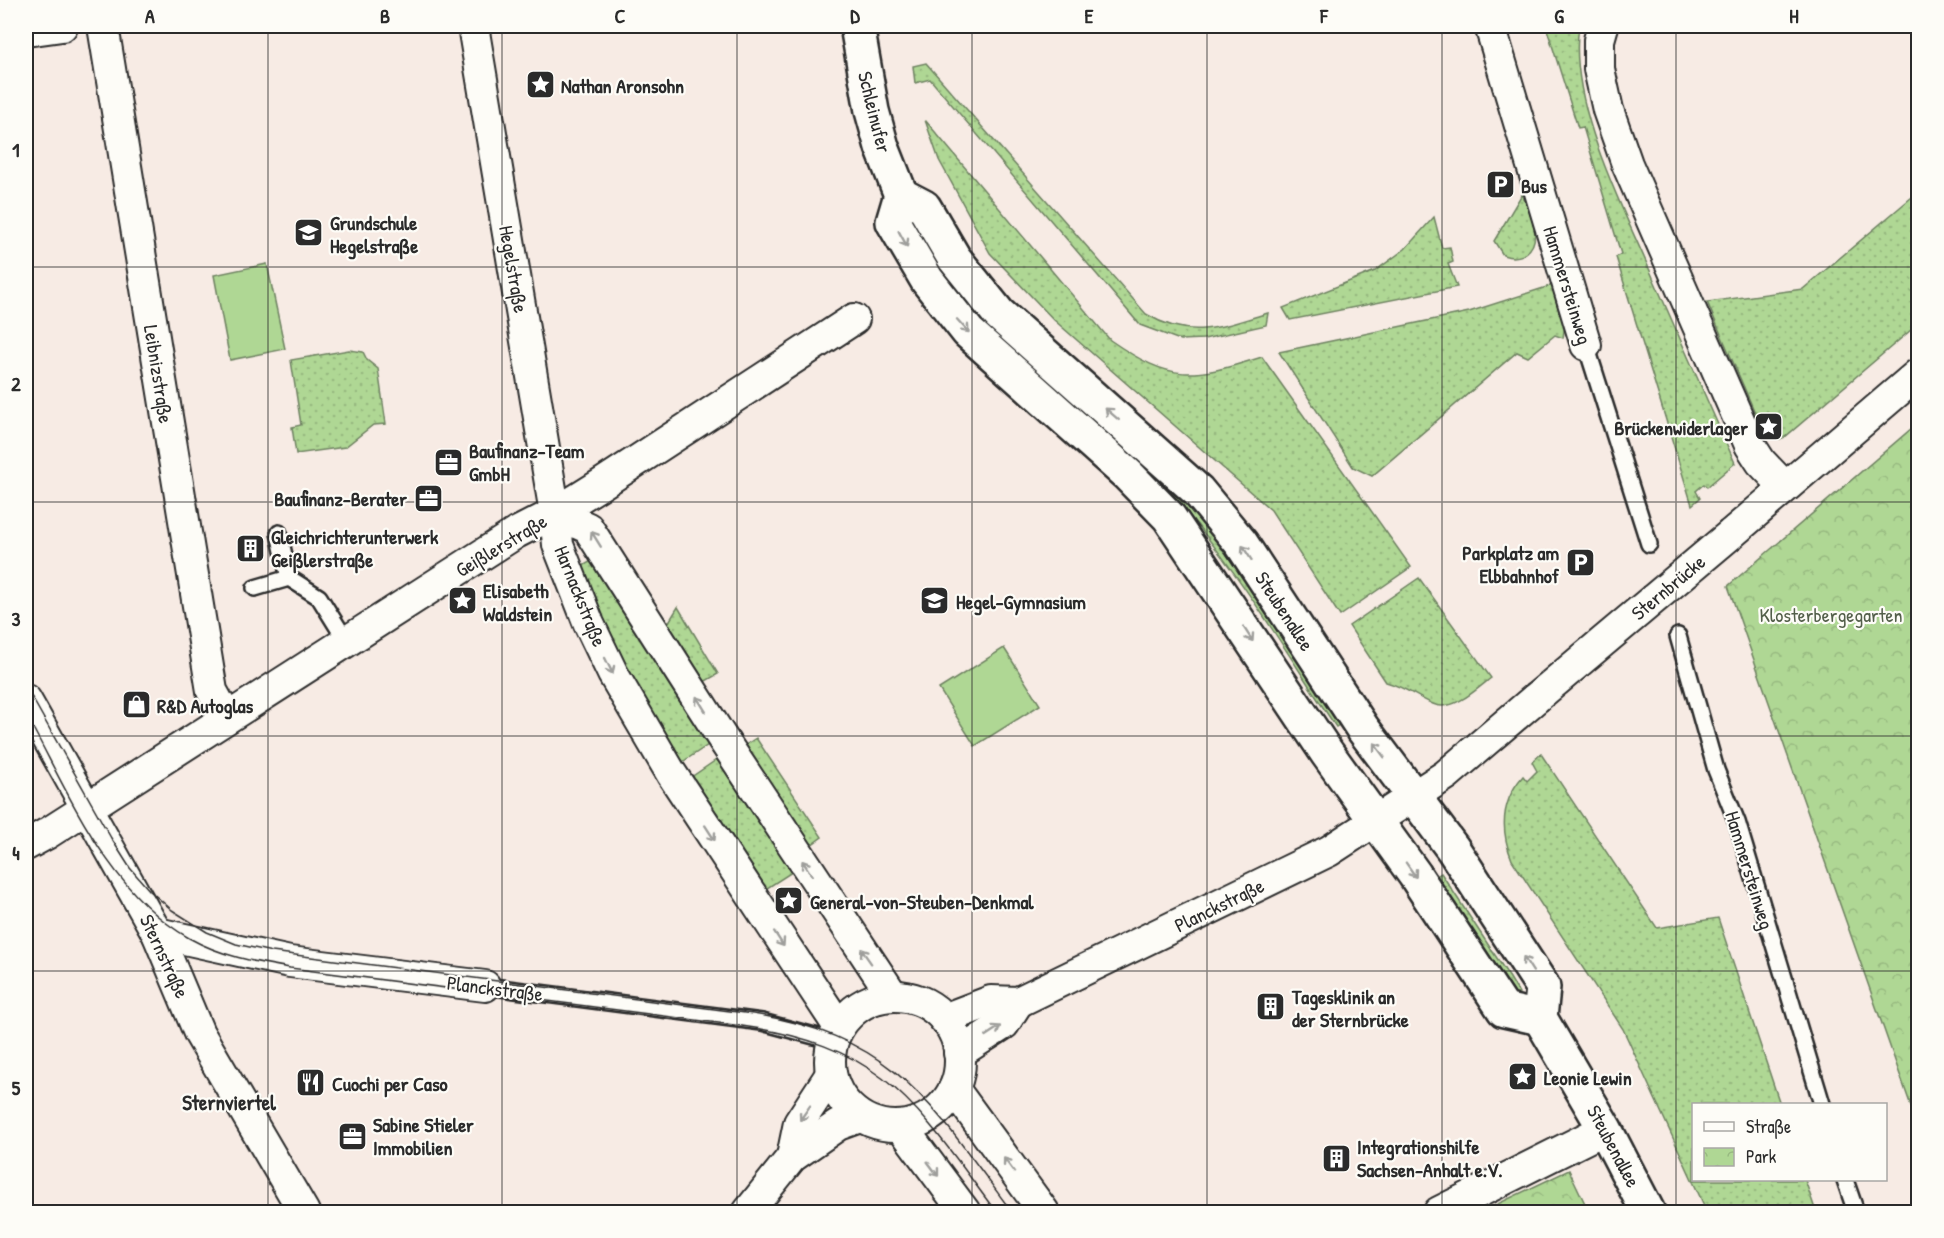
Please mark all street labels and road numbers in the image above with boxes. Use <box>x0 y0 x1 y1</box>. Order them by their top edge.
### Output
street label: Schleinufer <box>852 68 898 156</box>
street label: Hegelstraße <box>493 223 535 315</box>
street label: Hammersteinweg <box>1537 223 1599 347</box>
street label: Leibnizstraße <box>138 323 180 425</box>
street label: Geißlerstraße <box>450 507 552 583</box>
street label: Harnackstraße <box>549 542 613 650</box>
street label: Sternbrücke <box>1625 548 1711 626</box>
street label: Steubenallee <box>1249 566 1321 656</box>
street label: Hammersteinweg <box>1719 808 1781 932</box>
street label: Planckstraße <box>1170 872 1268 938</box>
street label: Sternstraße <box>134 910 196 1002</box>
street label: Planckstraße <box>445 969 545 1007</box>
street label: Steubenallee <box>1581 1100 1647 1192</box>

